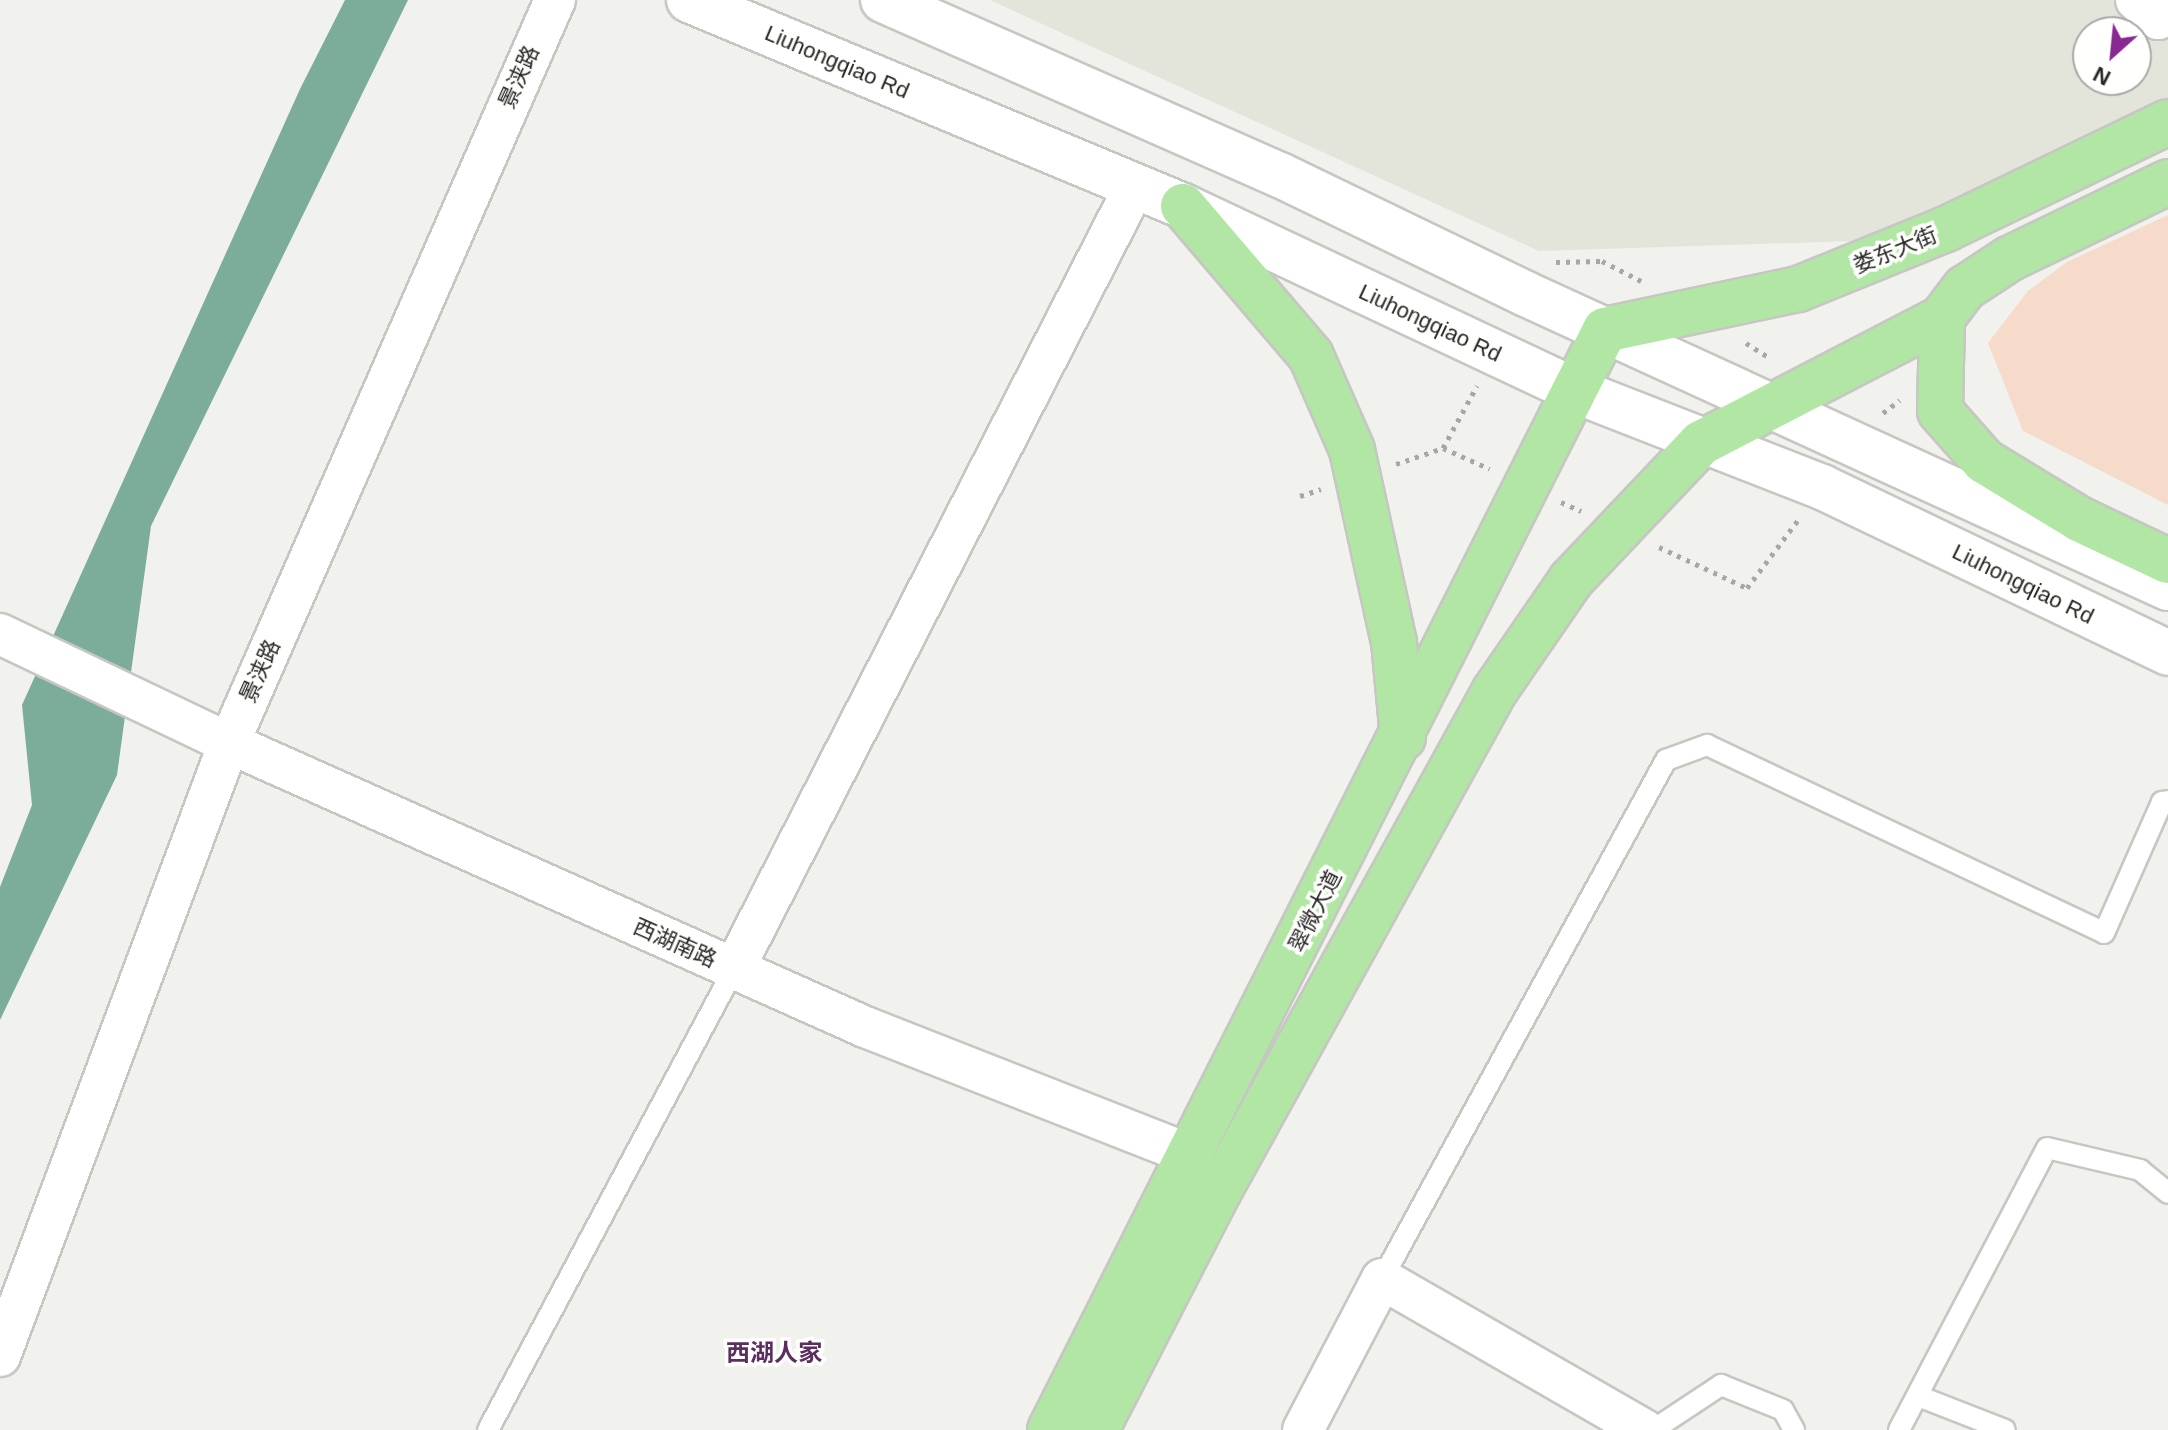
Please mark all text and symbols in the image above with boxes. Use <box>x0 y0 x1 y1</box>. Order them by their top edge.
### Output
north arrow <box>2072 16 2152 96</box>
street label: Liuhongqiao Rd <box>761 20 913 104</box>
street label: 景浃路 <box>494 41 544 113</box>
text: N <box>2089 61 2115 91</box>
street label: 娄东大街 <box>1849 221 1941 279</box>
street label: Liuhongqiao Rd <box>1355 278 1505 368</box>
street label: Liuhongqiao Rd <box>1948 538 2098 630</box>
street label: 景浃路 <box>235 635 285 707</box>
street label: 翠微大道 <box>1283 866 1347 956</box>
street label: 西湖南路 <box>629 913 721 973</box>
district label: 西湖人家 <box>726 1339 822 1367</box>

